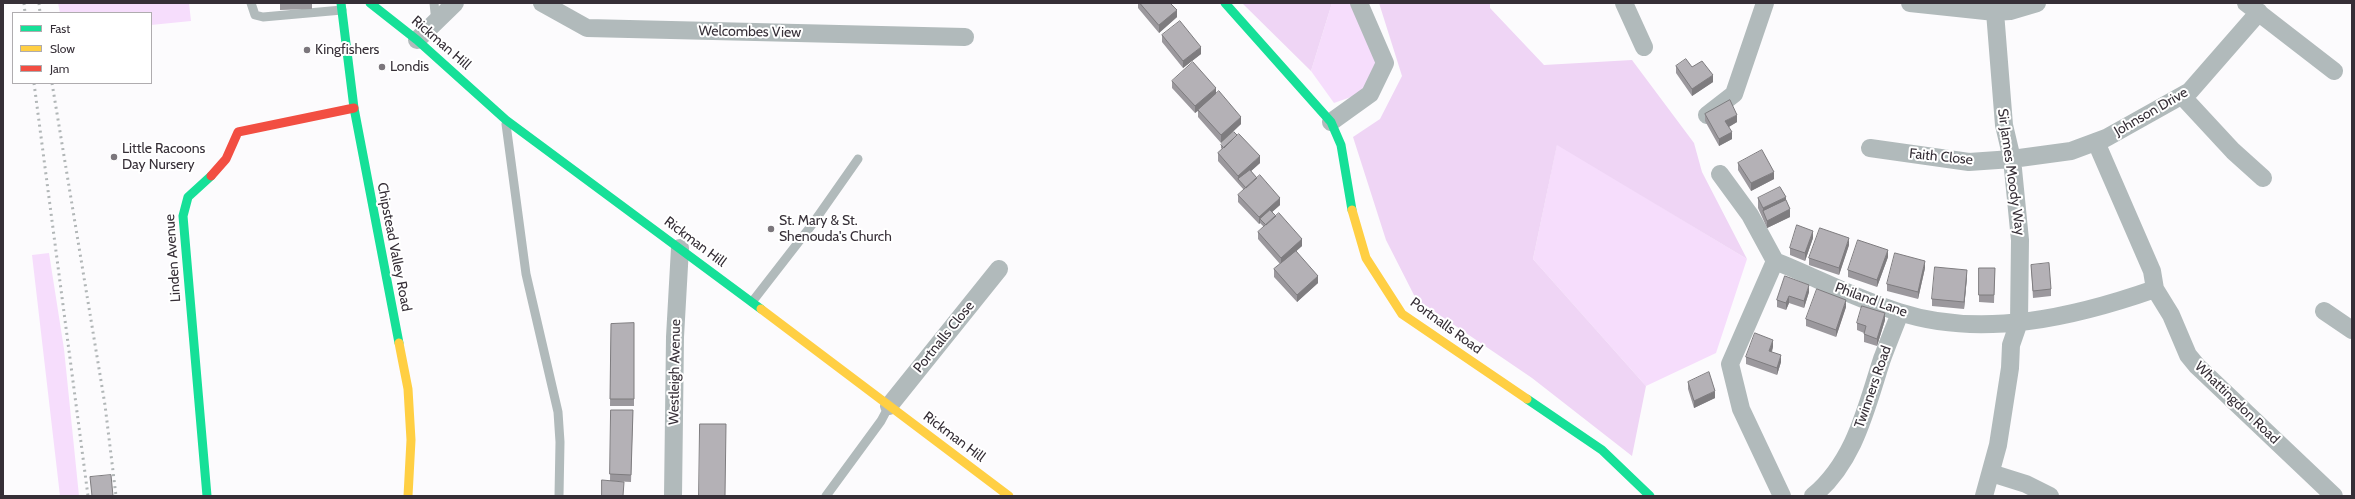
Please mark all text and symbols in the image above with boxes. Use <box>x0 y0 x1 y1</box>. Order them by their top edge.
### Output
legend <box>12 12 152 84</box>
street label: Rickman Hill <box>408 13 474 73</box>
text: Fast <box>50 21 70 36</box>
street label: Welcombes View <box>699 23 801 41</box>
text: Slow <box>50 41 75 56</box>
place label: Kingfishers <box>315 42 379 58</box>
marker: Kingfishers <box>302 45 312 55</box>
place label: Londis <box>390 59 429 75</box>
text: Jam <box>50 61 69 76</box>
marker: Londis <box>377 62 387 72</box>
street label: Johnson Drive <box>2111 84 2191 140</box>
street label: Sir James Moody Way <box>1994 107 2028 237</box>
place label: Little Racoons Day Nursery <box>122 141 205 174</box>
street label: Faith Close <box>1908 145 1974 169</box>
marker: Little Racoons Day Nursery <box>109 152 119 162</box>
street label: Chipstead Valley Road <box>373 181 415 313</box>
street label: Linden Avenue <box>162 213 184 303</box>
street label: Rickman Hill <box>661 213 729 271</box>
place label: St. Mary & St. Shenouda's Church <box>779 213 892 246</box>
marker: St. Mary & St. Shenouda's Church <box>766 224 776 234</box>
street label: Philand Lane <box>1832 279 1910 321</box>
street label: Portnalls Road <box>1407 294 1485 358</box>
street label: Portnalls Close <box>910 298 978 376</box>
street label: Westleigh Avenue <box>666 319 684 425</box>
street label: Twinners Road <box>1851 344 1895 430</box>
street label: Whattingdon Road <box>2191 358 2283 448</box>
street label: Rickman Hill <box>920 408 988 466</box>

